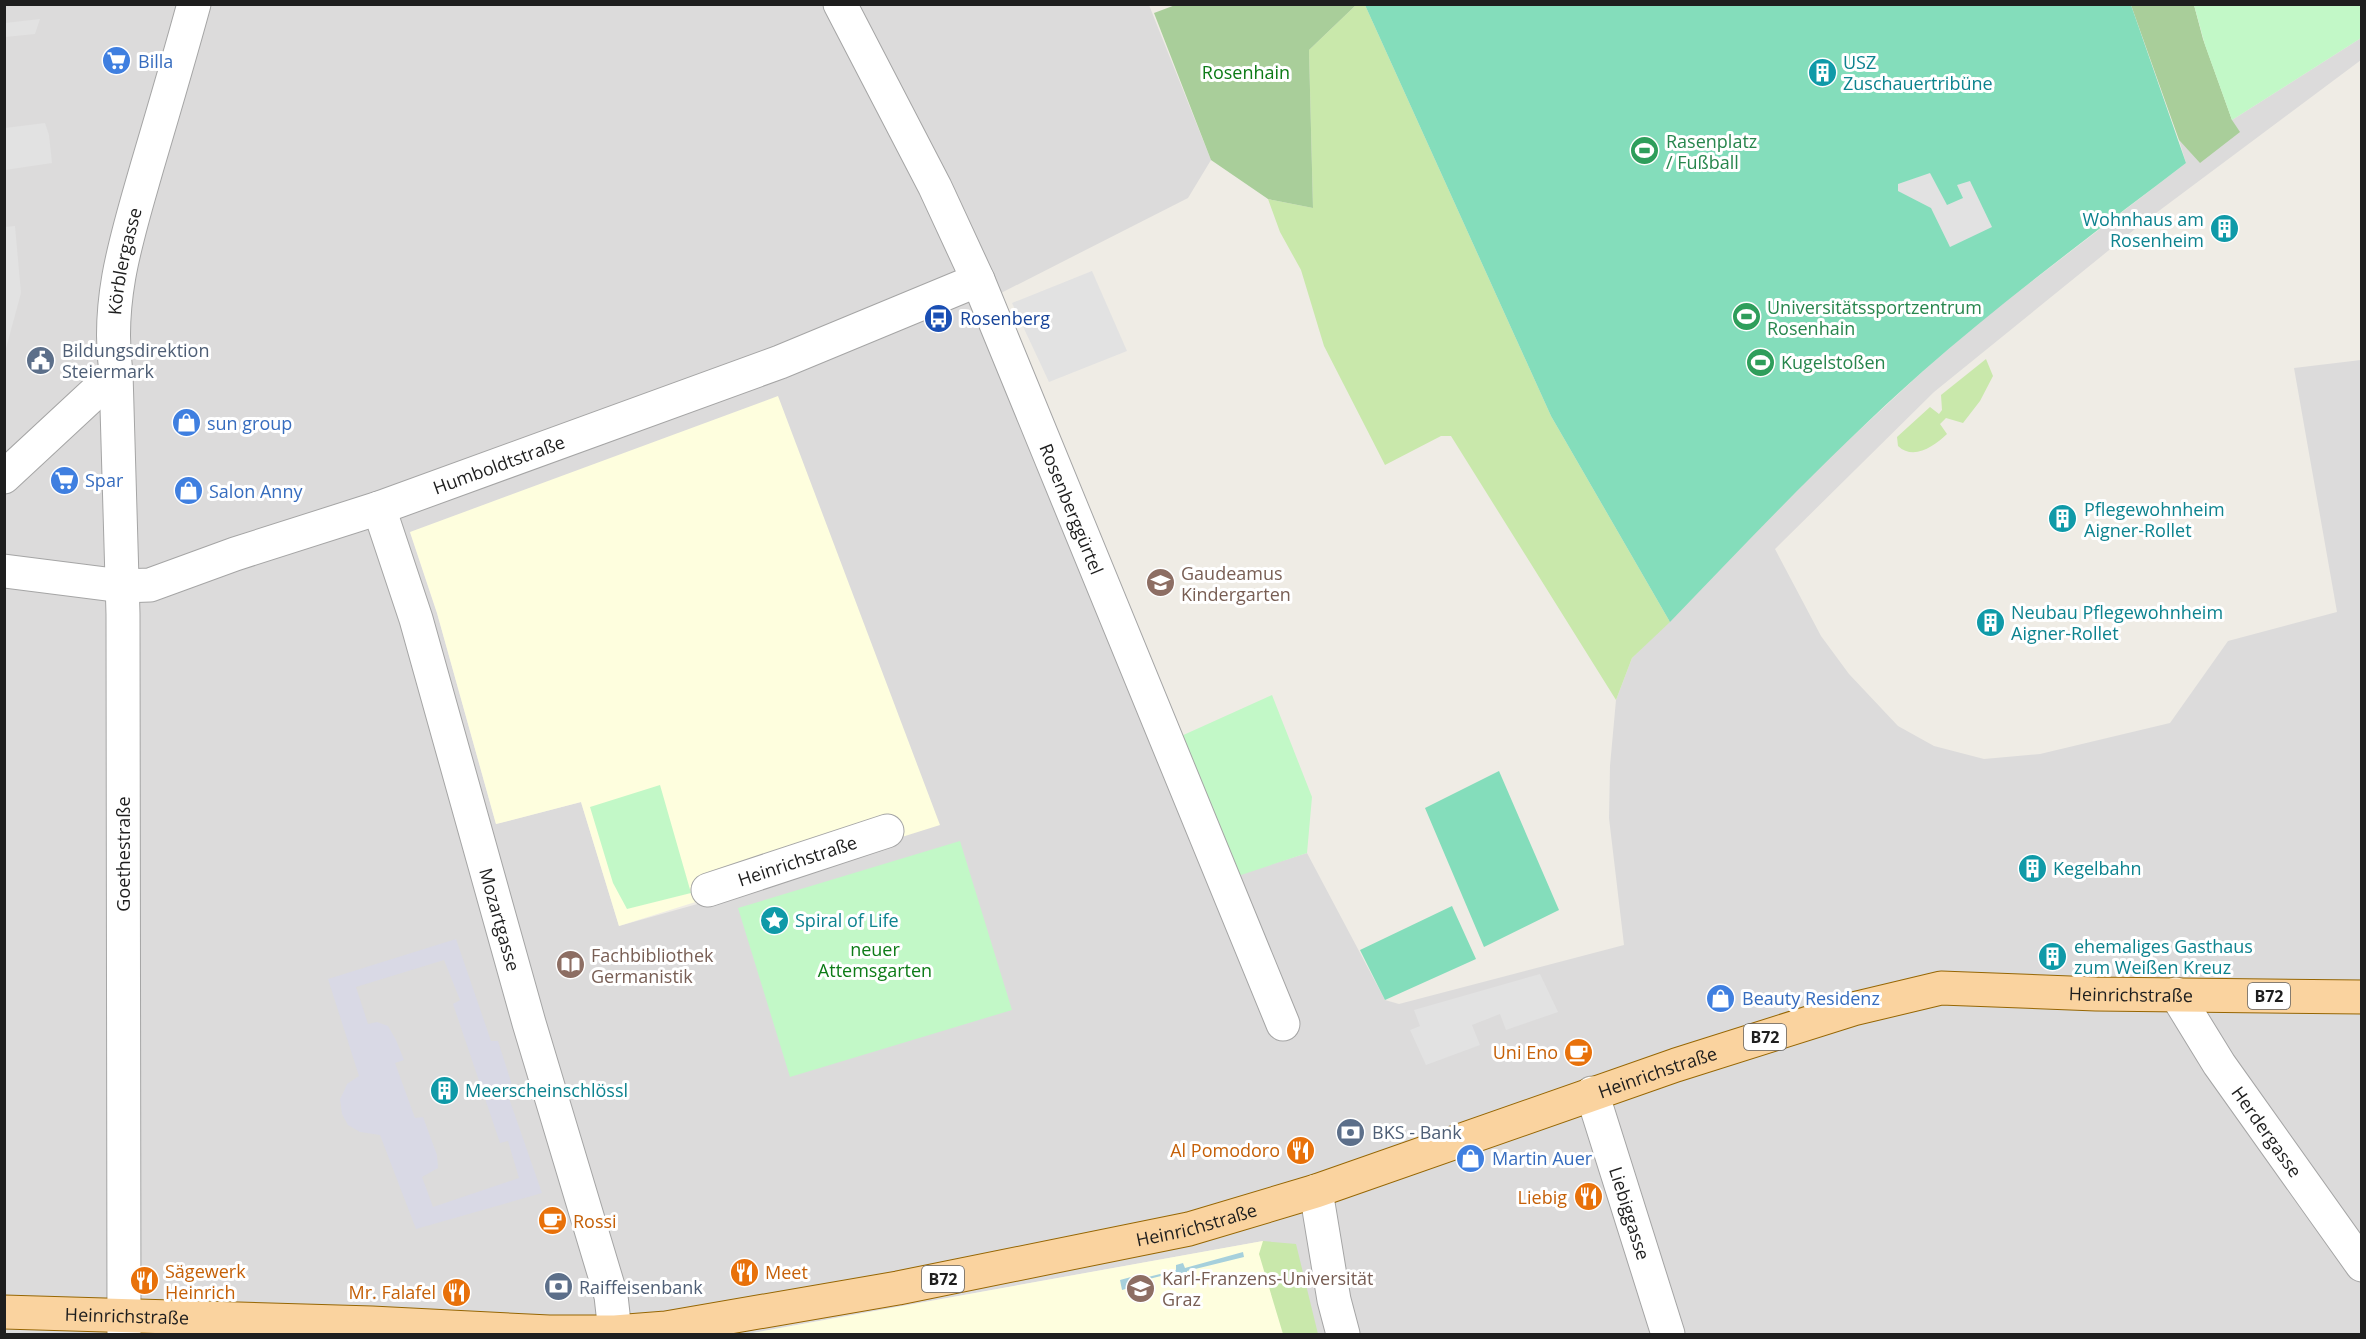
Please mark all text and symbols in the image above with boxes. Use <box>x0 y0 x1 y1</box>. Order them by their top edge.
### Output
supermarket icon: Billa <box>101 45 133 77</box>
place label: Billa <box>138 49 173 73</box>
place label: USZ Zuschauertribüne <box>1843 50 1993 95</box>
building icon: USZ Zuschauertribüne <box>1806 56 1838 88</box>
park label: Rosenhain <box>1202 60 1290 84</box>
place label: Rasenplatz / Fußball <box>1666 129 1757 174</box>
sports icon: Rasenplatz / Fußball <box>1629 135 1661 167</box>
street label: Körblergasse <box>102 205 147 316</box>
place label: Wohnhaus am Rosenheim <box>2082 207 2204 252</box>
building icon: Wohnhaus am Rosenheim <box>2209 213 2241 245</box>
place label: Universitätssportzentrum Rosenhain <box>1767 295 1982 340</box>
sports icon: Universitätssportzentrum Rosenhain <box>1730 301 1762 333</box>
bus stop icon: Rosenberg <box>923 302 955 334</box>
place label: Rosenberg <box>960 306 1050 330</box>
place label: Bildungsdirektion Steiermark <box>62 338 209 383</box>
public building icon: Bildungsdirektion Steiermark <box>25 344 57 376</box>
sports icon: Kugelstoßen <box>1744 346 1776 378</box>
place label: Kugelstoßen <box>1781 350 1886 374</box>
shop icon: sun group <box>170 407 202 439</box>
place label: sun group <box>207 411 292 435</box>
street label: Humboldtstraße <box>430 429 568 499</box>
street label: Rosenberggürtel <box>1034 440 1109 578</box>
supermarket icon: Spar <box>48 464 80 496</box>
place label: Spar <box>85 468 124 492</box>
shop icon: Salon Anny <box>172 475 204 507</box>
place label: Salon Anny <box>209 479 303 503</box>
place label: Pflegewohnheim Aigner-Rollet <box>2084 497 2225 542</box>
building icon: Pflegewohnheim Aigner-Rollet <box>2047 503 2079 535</box>
place label: Gaudeamus Kindergarten <box>1181 561 1291 606</box>
school or university icon: Gaudeamus Kindergarten <box>1144 567 1176 599</box>
place label: Neubau Pflegewohnheim Aigner-Rollet <box>2011 600 2223 645</box>
building icon: Neubau Pflegewohnheim Aigner-Rollet <box>1974 606 2006 638</box>
street label: Goethestraße <box>111 796 135 912</box>
street label: Heinrichstraße <box>735 830 860 891</box>
building icon: Kegelbahn <box>2016 852 2048 884</box>
place label: Kegelbahn <box>2053 856 2142 880</box>
street label: Mozartgasse <box>474 865 526 974</box>
place icon: Spiral of Life <box>758 904 790 936</box>
place label: Spiral of Life <box>795 908 899 932</box>
place label: ehemaliges Gasthaus zum Weißen Kreuz <box>2074 934 2253 979</box>
park label: neuer Attemsgarten <box>818 937 932 982</box>
building icon: ehemaliges Gasthaus zum Weißen Kreuz <box>2037 940 2069 972</box>
place label: Fachbibliothek Germanistik <box>591 943 714 988</box>
library icon: Fachbibliothek Germanistik <box>554 949 586 981</box>
street label: Heinrichstraße <box>2068 981 2193 1007</box>
shop icon: Beauty Residenz <box>1705 982 1737 1014</box>
road number: B72 <box>2248 983 2290 1009</box>
place label: Beauty Residenz <box>1742 986 1880 1010</box>
road number: B72 <box>1744 1024 1786 1050</box>
cafe icon: Uni Eno <box>1563 1036 1595 1068</box>
place label: Uni Eno <box>1493 1040 1558 1064</box>
street label: Heinrichstraße <box>1595 1041 1720 1103</box>
building icon: Meerscheinschlössl <box>428 1074 460 1106</box>
place label: Meerscheinschlössl <box>465 1078 628 1102</box>
street label: Herdergasse <box>2226 1081 2308 1182</box>
bank icon: BKS - Bank <box>1335 1116 1367 1148</box>
place label: BKS - Bank <box>1372 1120 1462 1144</box>
restaurant icon: Al Pomodoro <box>1285 1134 1317 1166</box>
place label: Al Pomodoro <box>1170 1138 1280 1162</box>
shop icon: Martin Auer <box>1455 1142 1487 1174</box>
place label: Martin Auer <box>1492 1146 1593 1170</box>
street label: Liebiggasse <box>1604 1164 1656 1263</box>
restaurant icon: Liebig <box>1572 1181 1604 1213</box>
place label: Liebig <box>1518 1185 1567 1209</box>
street label: Heinrichstraße <box>1134 1197 1260 1251</box>
cafe icon: Rossi <box>536 1205 568 1237</box>
place label: Rossi <box>573 1209 617 1233</box>
restaurant icon: Meet <box>728 1256 760 1288</box>
place label: Sägewerk Heinrich <box>165 1259 246 1304</box>
place label: Meet <box>765 1260 808 1284</box>
restaurant icon: Sägewerk Heinrich <box>128 1265 160 1297</box>
road number: B72 <box>922 1266 964 1292</box>
place label: Karl-Franzens-Universität Graz <box>1162 1266 1373 1311</box>
bank icon: Raiffeisenbank <box>542 1271 574 1303</box>
school or university icon: Karl-Franzens-Universität Graz <box>1125 1272 1157 1304</box>
place label: Raiffeisenbank <box>579 1275 703 1299</box>
restaurant icon: Mr. Falafel <box>441 1276 473 1308</box>
place label: Mr. Falafel <box>349 1280 436 1304</box>
street label: Heinrichstraße <box>64 1302 189 1330</box>

